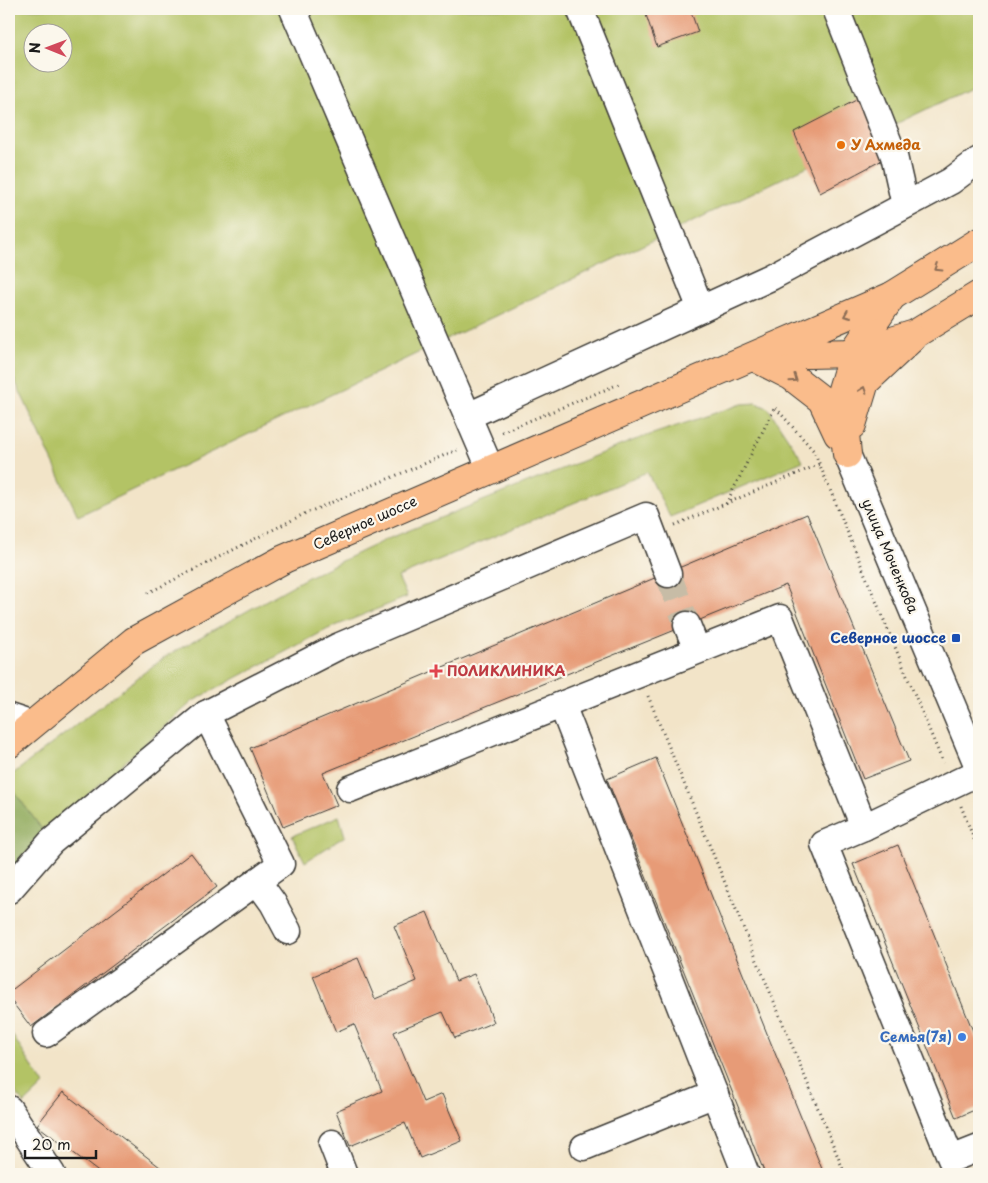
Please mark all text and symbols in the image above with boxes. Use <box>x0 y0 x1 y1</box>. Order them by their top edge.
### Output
north arrow <box>22 22 72 72</box>
text: N <box>24 42 45 53</box>
place label: У Ахмеда <box>850 134 921 155</box>
marker: У Ахмеда <box>835 139 847 151</box>
one-way arrow <box>934 261 943 271</box>
one-way arrow <box>843 309 852 320</box>
one-way arrow <box>788 373 798 382</box>
one-way arrow <box>857 386 867 394</box>
street label: Северное шоссе <box>309 490 420 555</box>
street label: улица Моченкова <box>857 495 924 617</box>
place label: Северное шоссе <box>830 627 946 648</box>
marker: Северное шоссе <box>950 632 962 644</box>
place label: ПОЛИКЛИНИКА <box>447 660 565 681</box>
marker: ПОЛИКЛИНИКА <box>429 664 443 678</box>
place label: Семья(7я) <box>880 1026 952 1047</box>
marker: Семья(7я) <box>956 1031 968 1043</box>
scale bar <box>25 1128 96 1160</box>
text: 20 m <box>32 1132 71 1155</box>

